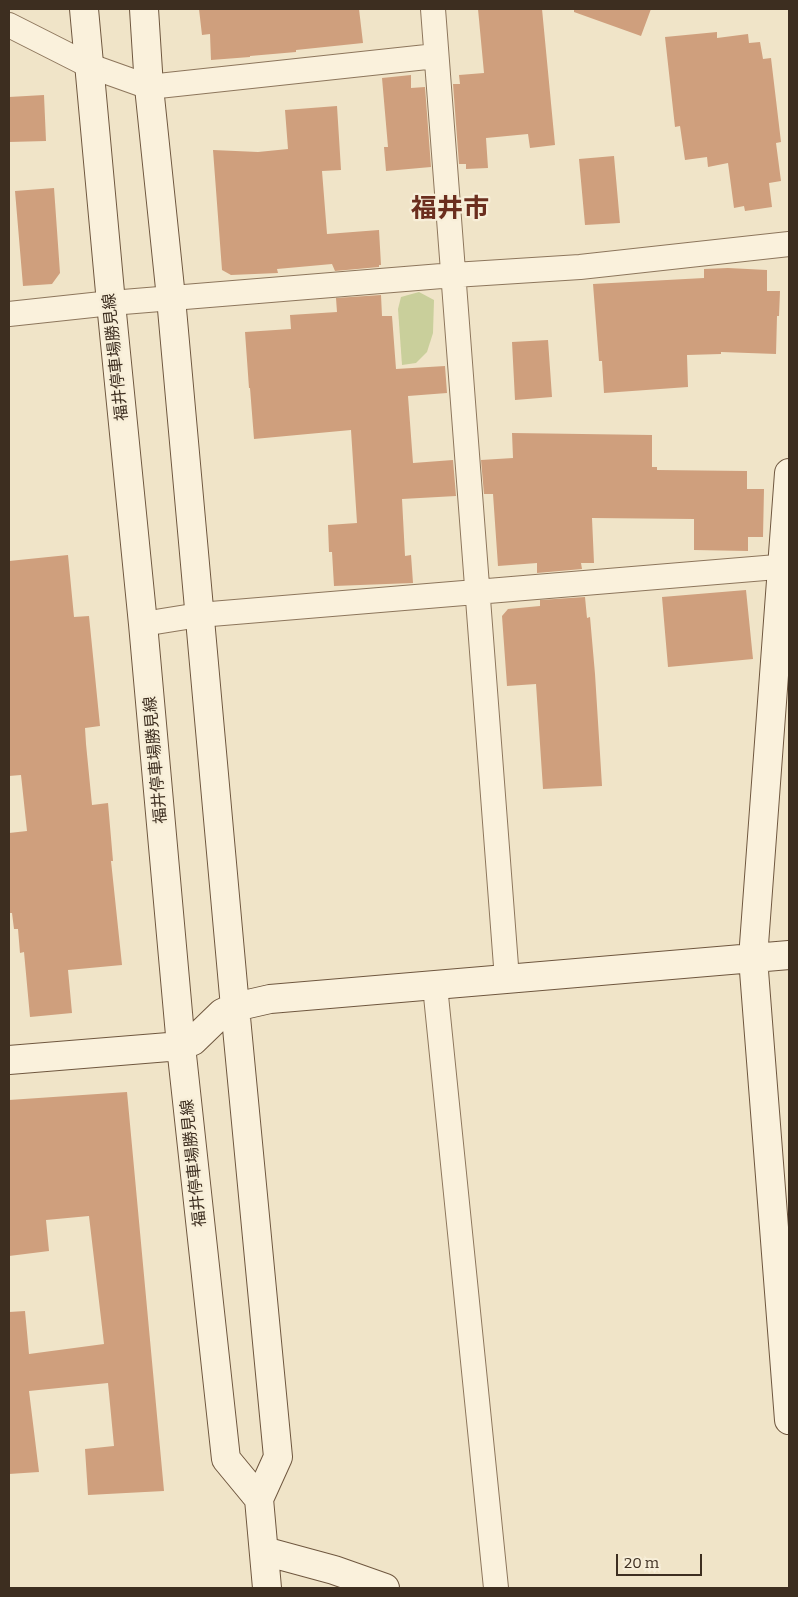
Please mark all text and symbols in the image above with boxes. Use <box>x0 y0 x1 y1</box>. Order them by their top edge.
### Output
district label: 福井市 <box>411 194 489 226</box>
street label: 福井停車場勝見線 <box>100 292 132 422</box>
street label: 福井停車場勝見線 <box>141 695 171 825</box>
street label: 福井停車場勝見線 <box>178 1098 210 1228</box>
scale bar <box>618 1544 704 1576</box>
text: 20 m <box>624 1554 659 1572</box>

